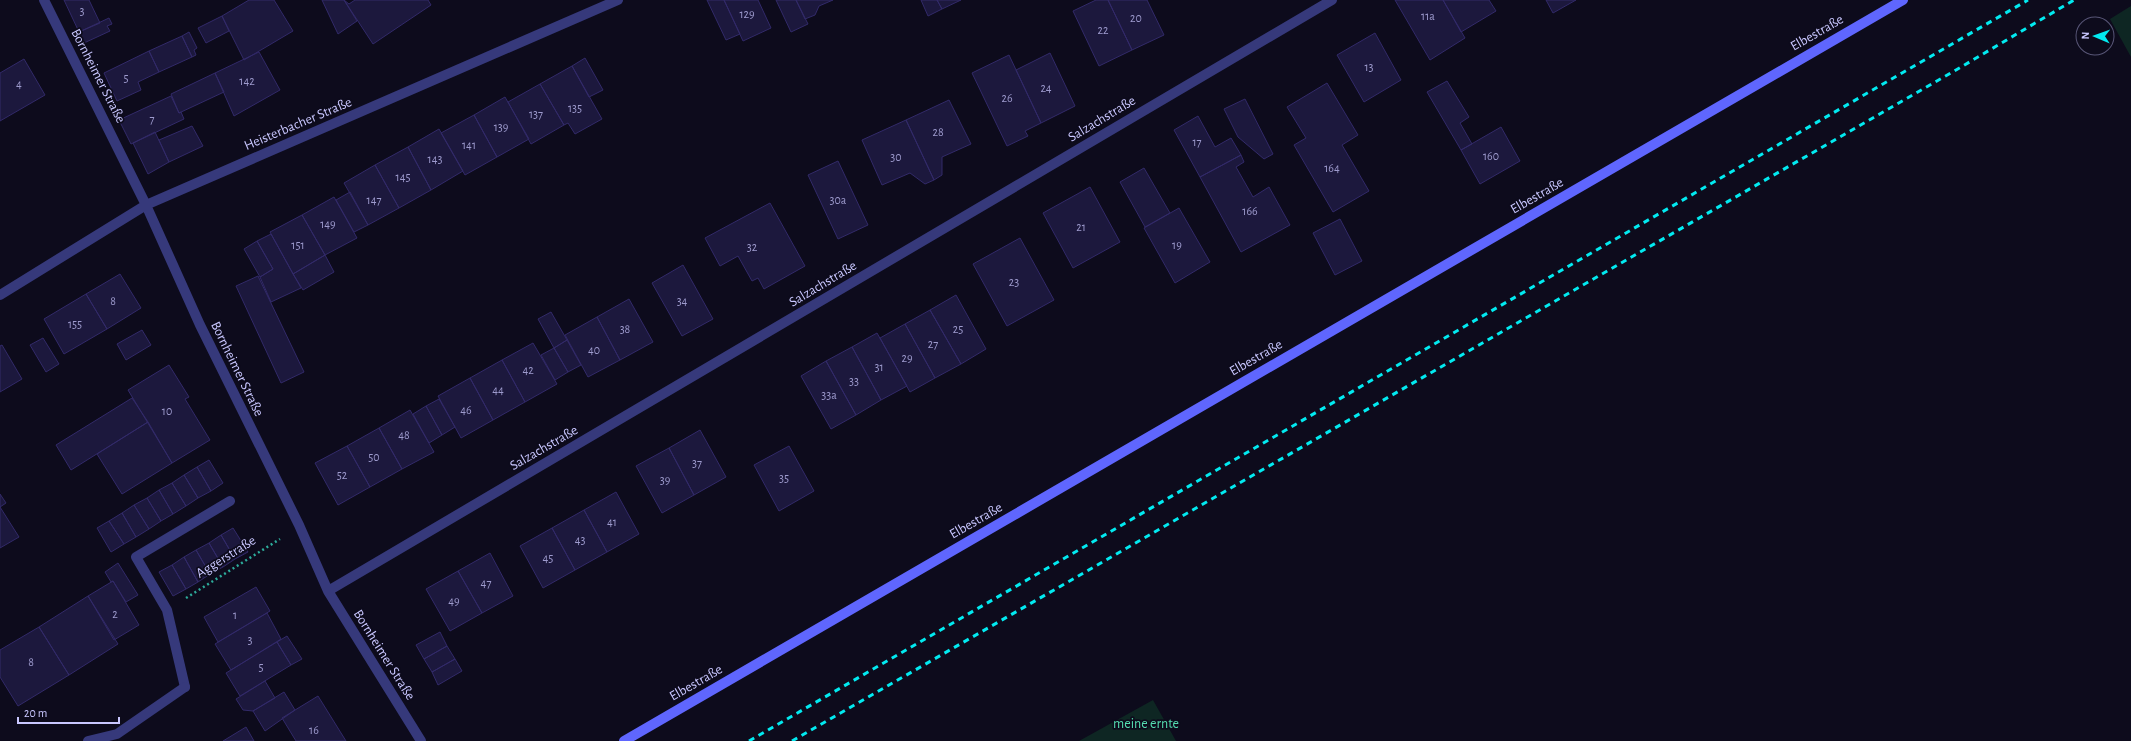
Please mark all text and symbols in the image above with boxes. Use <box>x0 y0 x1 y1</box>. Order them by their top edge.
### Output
house number: 3 <box>80 5 85 17</box>
house number: 129 <box>739 8 755 20</box>
house number: 11a <box>1421 10 1435 22</box>
house number: 20 <box>1130 12 1142 24</box>
street label: Elbestraße <box>1788 12 1846 54</box>
north arrow <box>2075 16 2115 56</box>
house number: 22 <box>1098 24 1109 36</box>
street label: Bornheimer Straße <box>68 27 128 125</box>
text: N <box>2080 32 2091 40</box>
house number: 13 <box>1364 61 1374 73</box>
house number: 5 <box>123 72 129 84</box>
house number: 142 <box>239 75 255 87</box>
house number: 4 <box>16 78 22 90</box>
house number: 24 <box>1040 82 1052 94</box>
house number: 26 <box>1001 92 1013 104</box>
street label: Salzachstraße <box>1066 93 1138 145</box>
street label: Heisterbacher Straße <box>242 95 354 153</box>
house number: 135 <box>568 102 582 114</box>
house number: 137 <box>529 108 543 120</box>
house number: 7 <box>149 113 155 125</box>
house number: 139 <box>494 121 509 133</box>
house number: 28 <box>932 126 944 138</box>
house number: 17 <box>1192 136 1202 148</box>
house number: 141 <box>462 139 476 151</box>
house number: 160 <box>1483 150 1499 162</box>
house number: 30 <box>890 151 902 163</box>
house number: 143 <box>428 153 442 165</box>
house number: 164 <box>1324 162 1340 174</box>
house number: 145 <box>396 171 410 183</box>
street label: Elbestraße <box>1508 175 1566 217</box>
house number: 147 <box>367 194 381 206</box>
house number: 30a <box>830 194 847 206</box>
house number: 166 <box>1242 205 1258 217</box>
house number: 149 <box>320 218 336 230</box>
house number: 21 <box>1076 221 1086 233</box>
house number: 151 <box>291 239 305 251</box>
house number: 19 <box>1172 239 1182 251</box>
house number: 32 <box>747 241 758 253</box>
street label: Salzachstraße <box>787 258 859 310</box>
house number: 23 <box>1009 276 1019 288</box>
house number: 8 <box>110 295 116 307</box>
house number: 34 <box>677 295 688 307</box>
house number: 155 <box>68 318 82 330</box>
street label: Bornheimer Straße <box>208 319 266 419</box>
house number: 38 <box>620 323 631 335</box>
house number: 25 <box>953 323 963 335</box>
street label: Elbestraße <box>1227 337 1285 379</box>
house number: 27 <box>928 338 938 350</box>
house number: 40 <box>588 344 600 356</box>
house number: 29 <box>901 352 913 364</box>
house number: 31 <box>874 361 884 373</box>
house number: 42 <box>522 364 534 376</box>
house number: 33 <box>849 375 859 387</box>
house number: 44 <box>492 384 504 396</box>
house number: 33a <box>821 389 837 401</box>
house number: 46 <box>460 404 472 416</box>
house number: 10 <box>162 405 172 417</box>
street label: Salzachstraße <box>508 423 580 473</box>
house number: 48 <box>398 429 410 441</box>
house number: 50 <box>368 451 380 463</box>
house number: 37 <box>692 457 702 469</box>
house number: 52 <box>337 469 348 481</box>
house number: 35 <box>779 472 789 484</box>
house number: 39 <box>660 474 671 486</box>
street label: Elbestraße <box>947 500 1005 542</box>
house number: 41 <box>607 516 617 528</box>
street label: Aggerstraße <box>194 533 258 581</box>
house number: 43 <box>575 534 585 546</box>
house number: 45 <box>543 552 553 564</box>
house number: 47 <box>481 577 491 589</box>
house number: 49 <box>448 595 460 607</box>
street label: Bornheimer Straße <box>351 607 417 703</box>
house number: 2 <box>112 608 118 620</box>
house number: 1 <box>233 609 237 621</box>
house number: 3 <box>248 634 253 646</box>
house number: 8 <box>28 656 34 668</box>
house number: 5 <box>258 661 264 673</box>
street label: Elbestraße <box>667 662 725 704</box>
scale bar <box>18 699 119 725</box>
text: 20 m <box>24 707 47 719</box>
park label: meine ernte <box>1113 717 1179 731</box>
house number: 16 <box>309 724 319 736</box>

